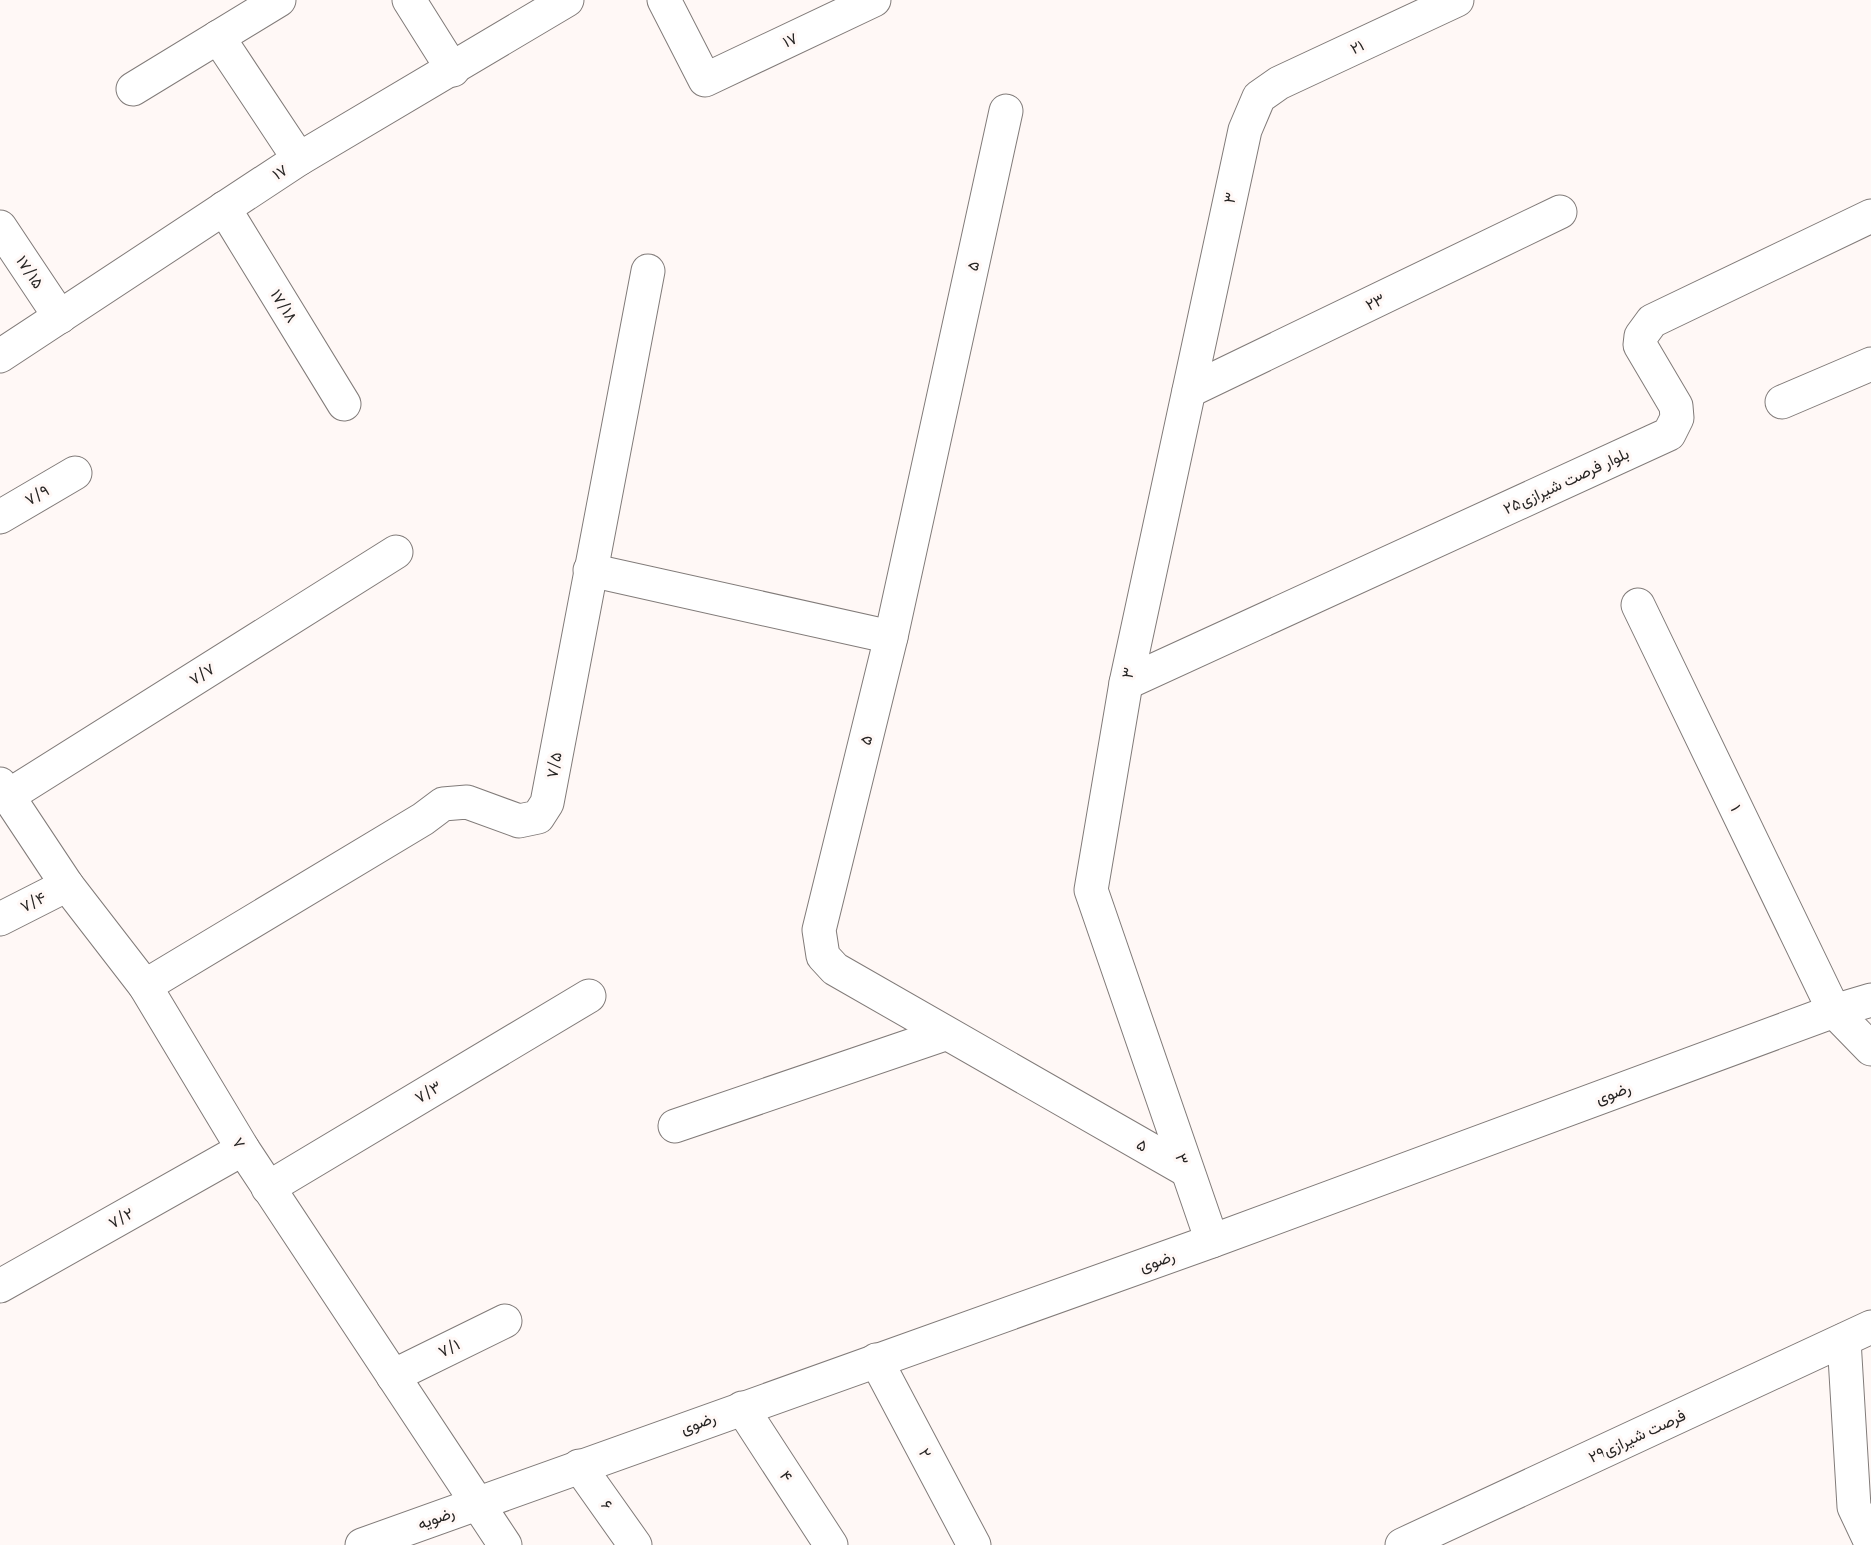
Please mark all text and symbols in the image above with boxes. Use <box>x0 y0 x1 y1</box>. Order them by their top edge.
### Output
street label: ۱۷ <box>780 28 800 52</box>
street label: ۲۱ <box>1347 36 1367 58</box>
street label: ۱۷ <box>269 160 291 184</box>
street label: ۳ <box>1220 191 1240 205</box>
street label: ۱۷/۱۵ <box>12 252 48 292</box>
street label: ۵ <box>963 259 983 273</box>
street label: ۱۷/۱۸ <box>267 286 301 326</box>
street label: ۲۳ <box>1362 289 1388 315</box>
street label: بلوار فرصت شیرازی۲۵ <box>1500 444 1632 519</box>
street label: ۷/۹ <box>22 481 52 509</box>
street label: ۷/۷ <box>186 659 218 689</box>
street label: ۳ <box>1118 666 1138 680</box>
street label: ۵ <box>856 733 876 747</box>
street label: ۷/۵ <box>542 750 566 780</box>
street label: ۱ <box>1726 802 1746 814</box>
street label: ۷/۴ <box>17 888 49 916</box>
street label: ۷/۳ <box>411 1077 445 1107</box>
street label: رضوی <box>1593 1078 1634 1109</box>
street label: ۷ <box>228 1134 250 1152</box>
street label: ۵ <box>1133 1134 1151 1156</box>
street label: ۳ <box>1171 1151 1193 1167</box>
street label: ۷/۲ <box>105 1204 137 1232</box>
street label: رضوی <box>1137 1246 1177 1277</box>
street label: ۷/۱ <box>435 1335 463 1361</box>
street label: فرصت شیرازی۲۹ <box>1585 1405 1689 1468</box>
street label: رضوی <box>678 1408 719 1439</box>
street label: ۲ <box>915 1445 935 1461</box>
street label: ۴ <box>776 1467 796 1485</box>
street label: ۶ <box>597 1496 617 1514</box>
street label: رضویه <box>415 1503 457 1534</box>

